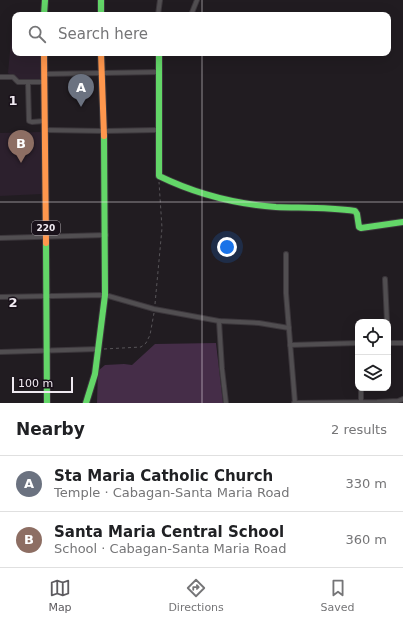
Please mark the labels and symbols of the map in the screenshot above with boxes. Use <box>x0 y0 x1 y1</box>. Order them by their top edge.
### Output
pin: A <box>68 74 94 107</box>
text: 1 <box>8 93 18 108</box>
pin: B <box>8 130 34 163</box>
road number: 220 <box>32 221 60 235</box>
your location <box>217 237 237 257</box>
text: 2 <box>8 295 18 310</box>
scale bar <box>12 375 73 394</box>

